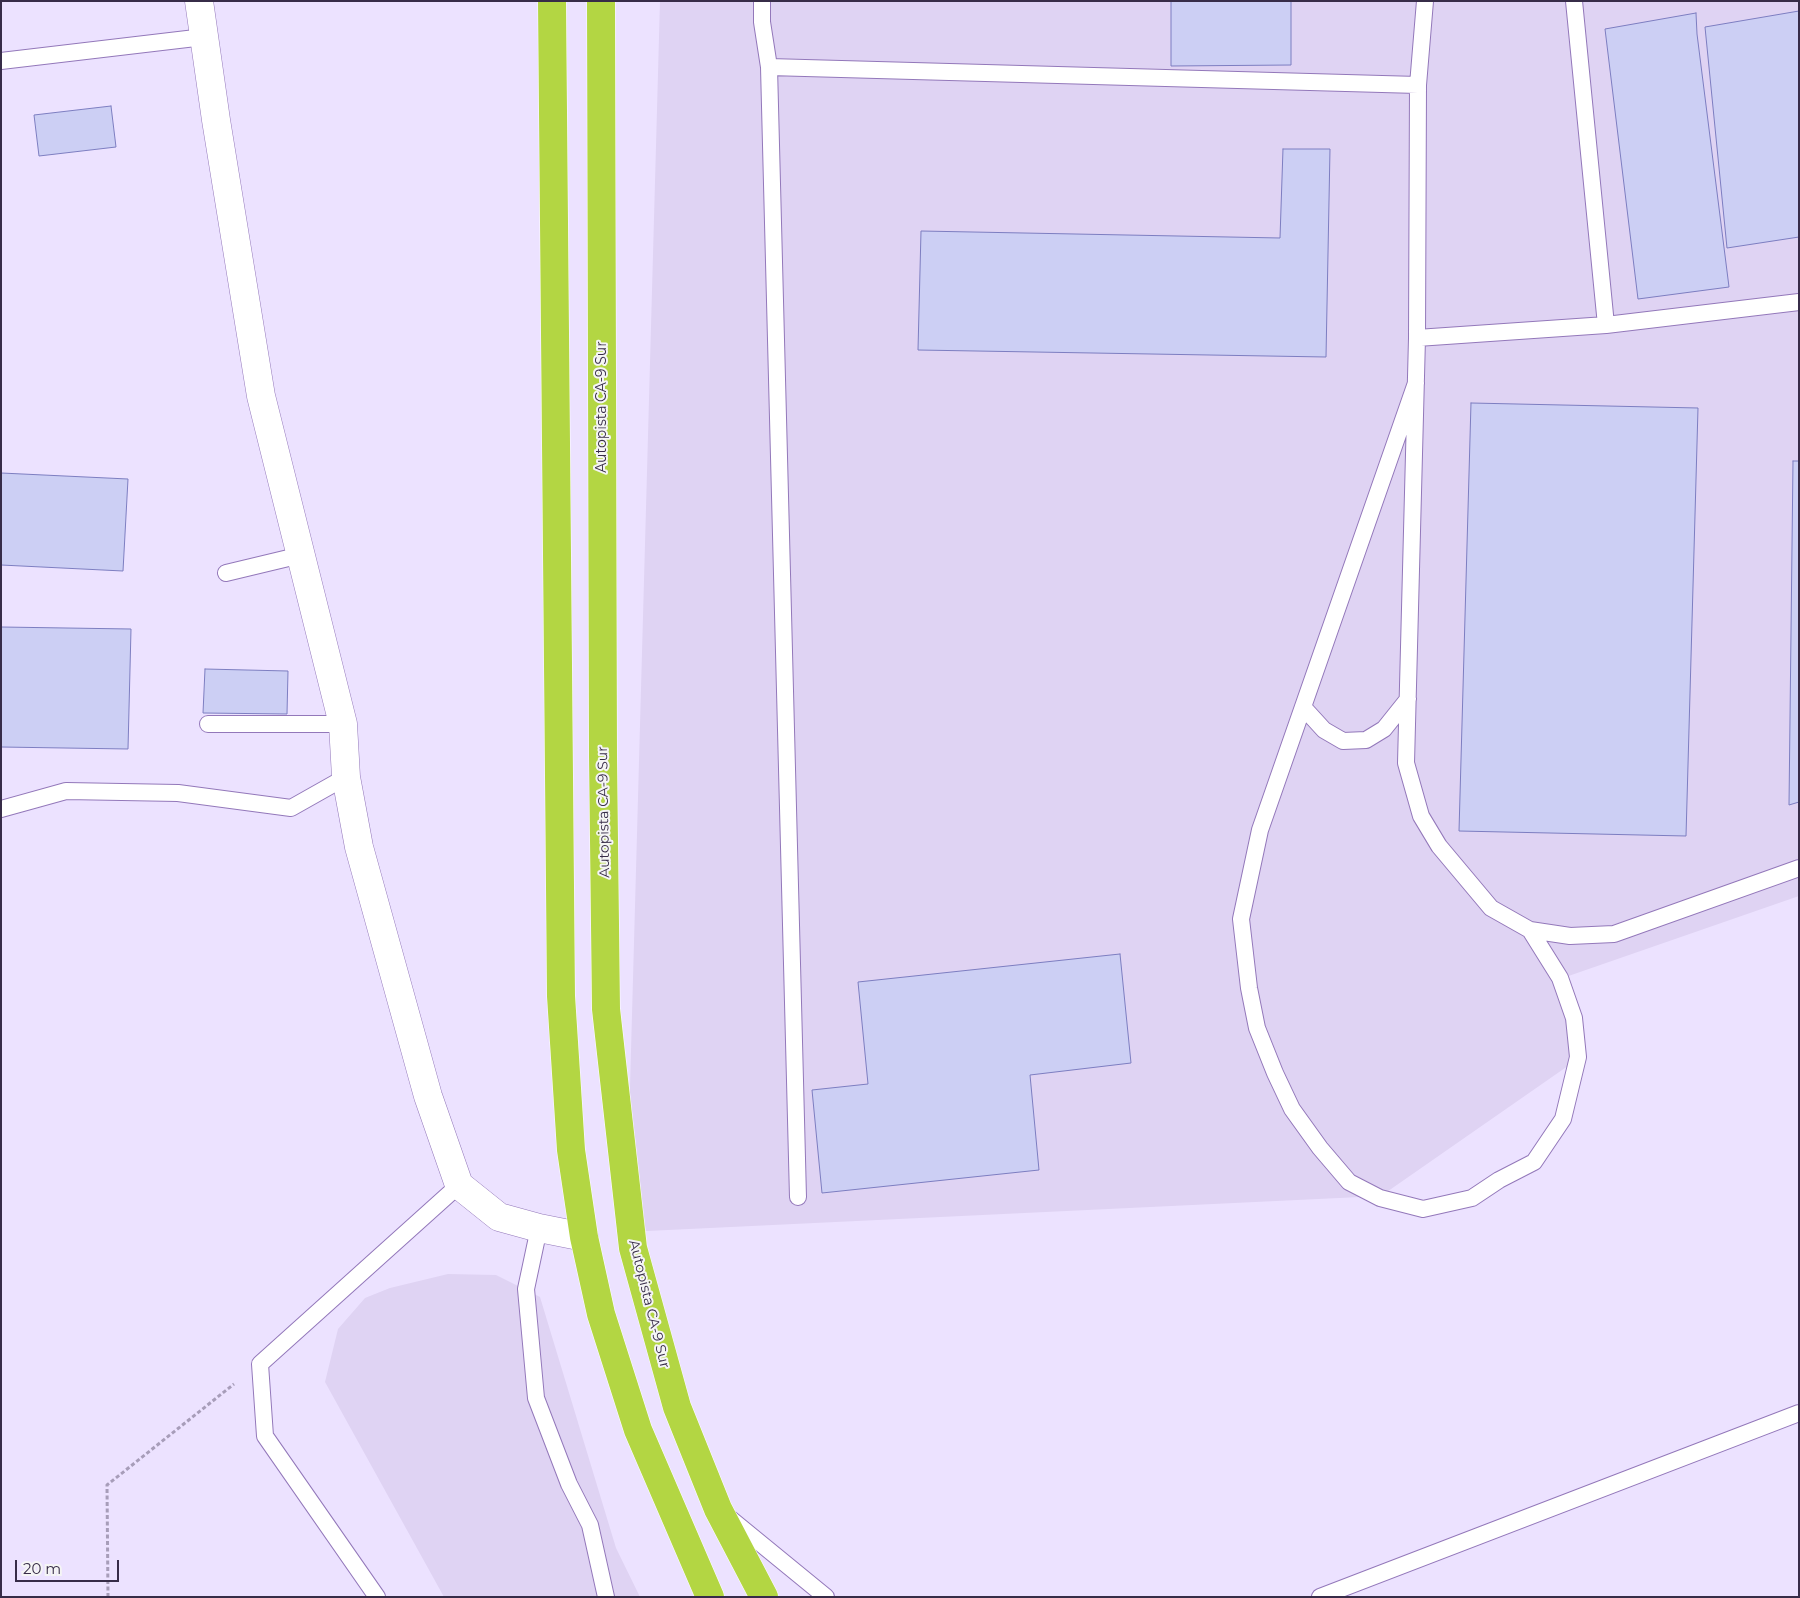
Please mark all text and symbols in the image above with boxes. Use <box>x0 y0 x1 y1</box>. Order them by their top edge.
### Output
street label: Autopista CA-9 Sur <box>594 341 610 473</box>
street label: Autopista CA-9 Sur <box>594 746 614 878</box>
street label: Autopista CA-9 Sur <box>625 1238 673 1370</box>
scale bar <box>18 1550 121 1582</box>
text: 20 m <box>23 1559 61 1578</box>

